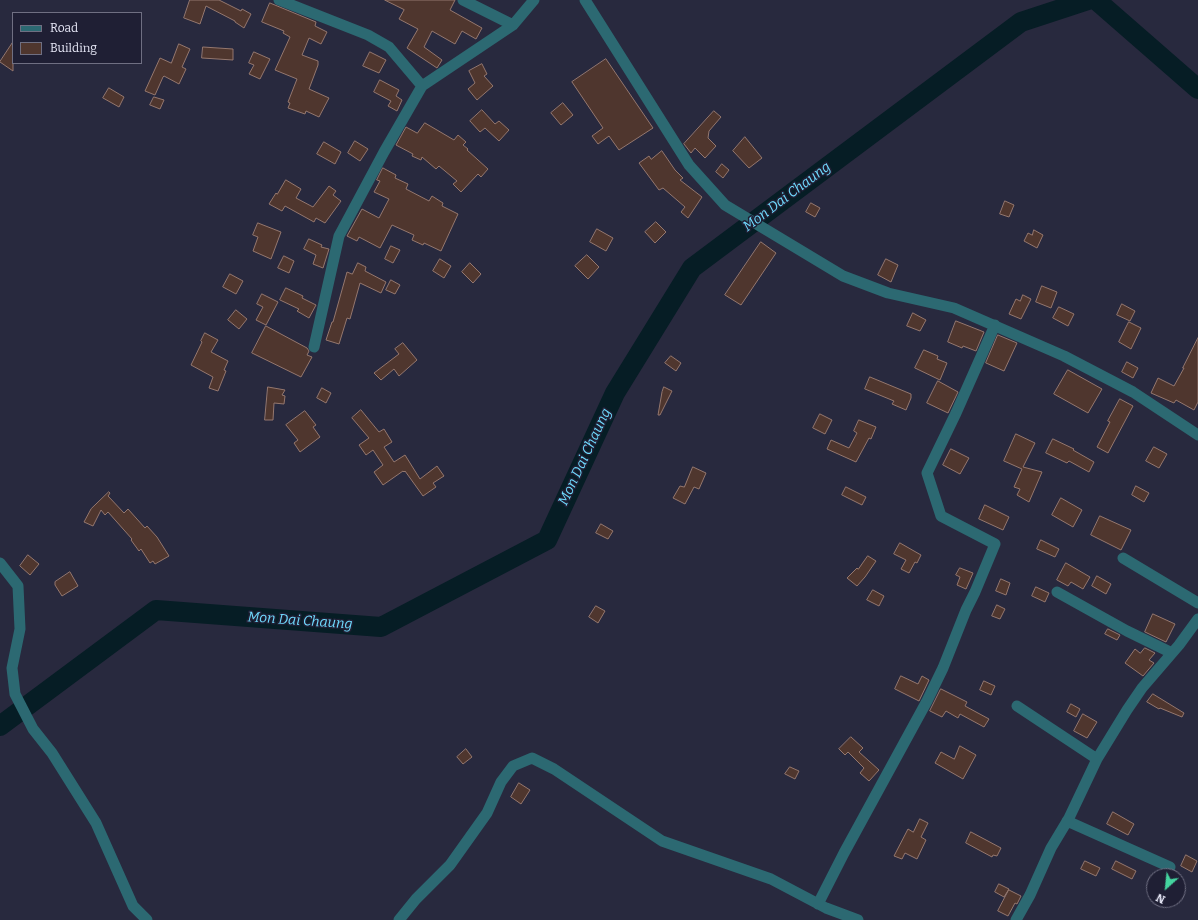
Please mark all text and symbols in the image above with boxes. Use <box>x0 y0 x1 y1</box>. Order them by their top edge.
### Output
legend <box>12 12 142 64</box>
text: Road <box>50 21 78 35</box>
text: Building <box>50 41 97 55</box>
water label: Mon Dai Chaung <box>740 159 834 235</box>
water label: Mon Dai Chaung <box>555 406 615 508</box>
water label: Mon Dai Chaung <box>247 609 353 633</box>
north arrow <box>1146 868 1186 908</box>
text: N <box>1154 891 1168 906</box>

